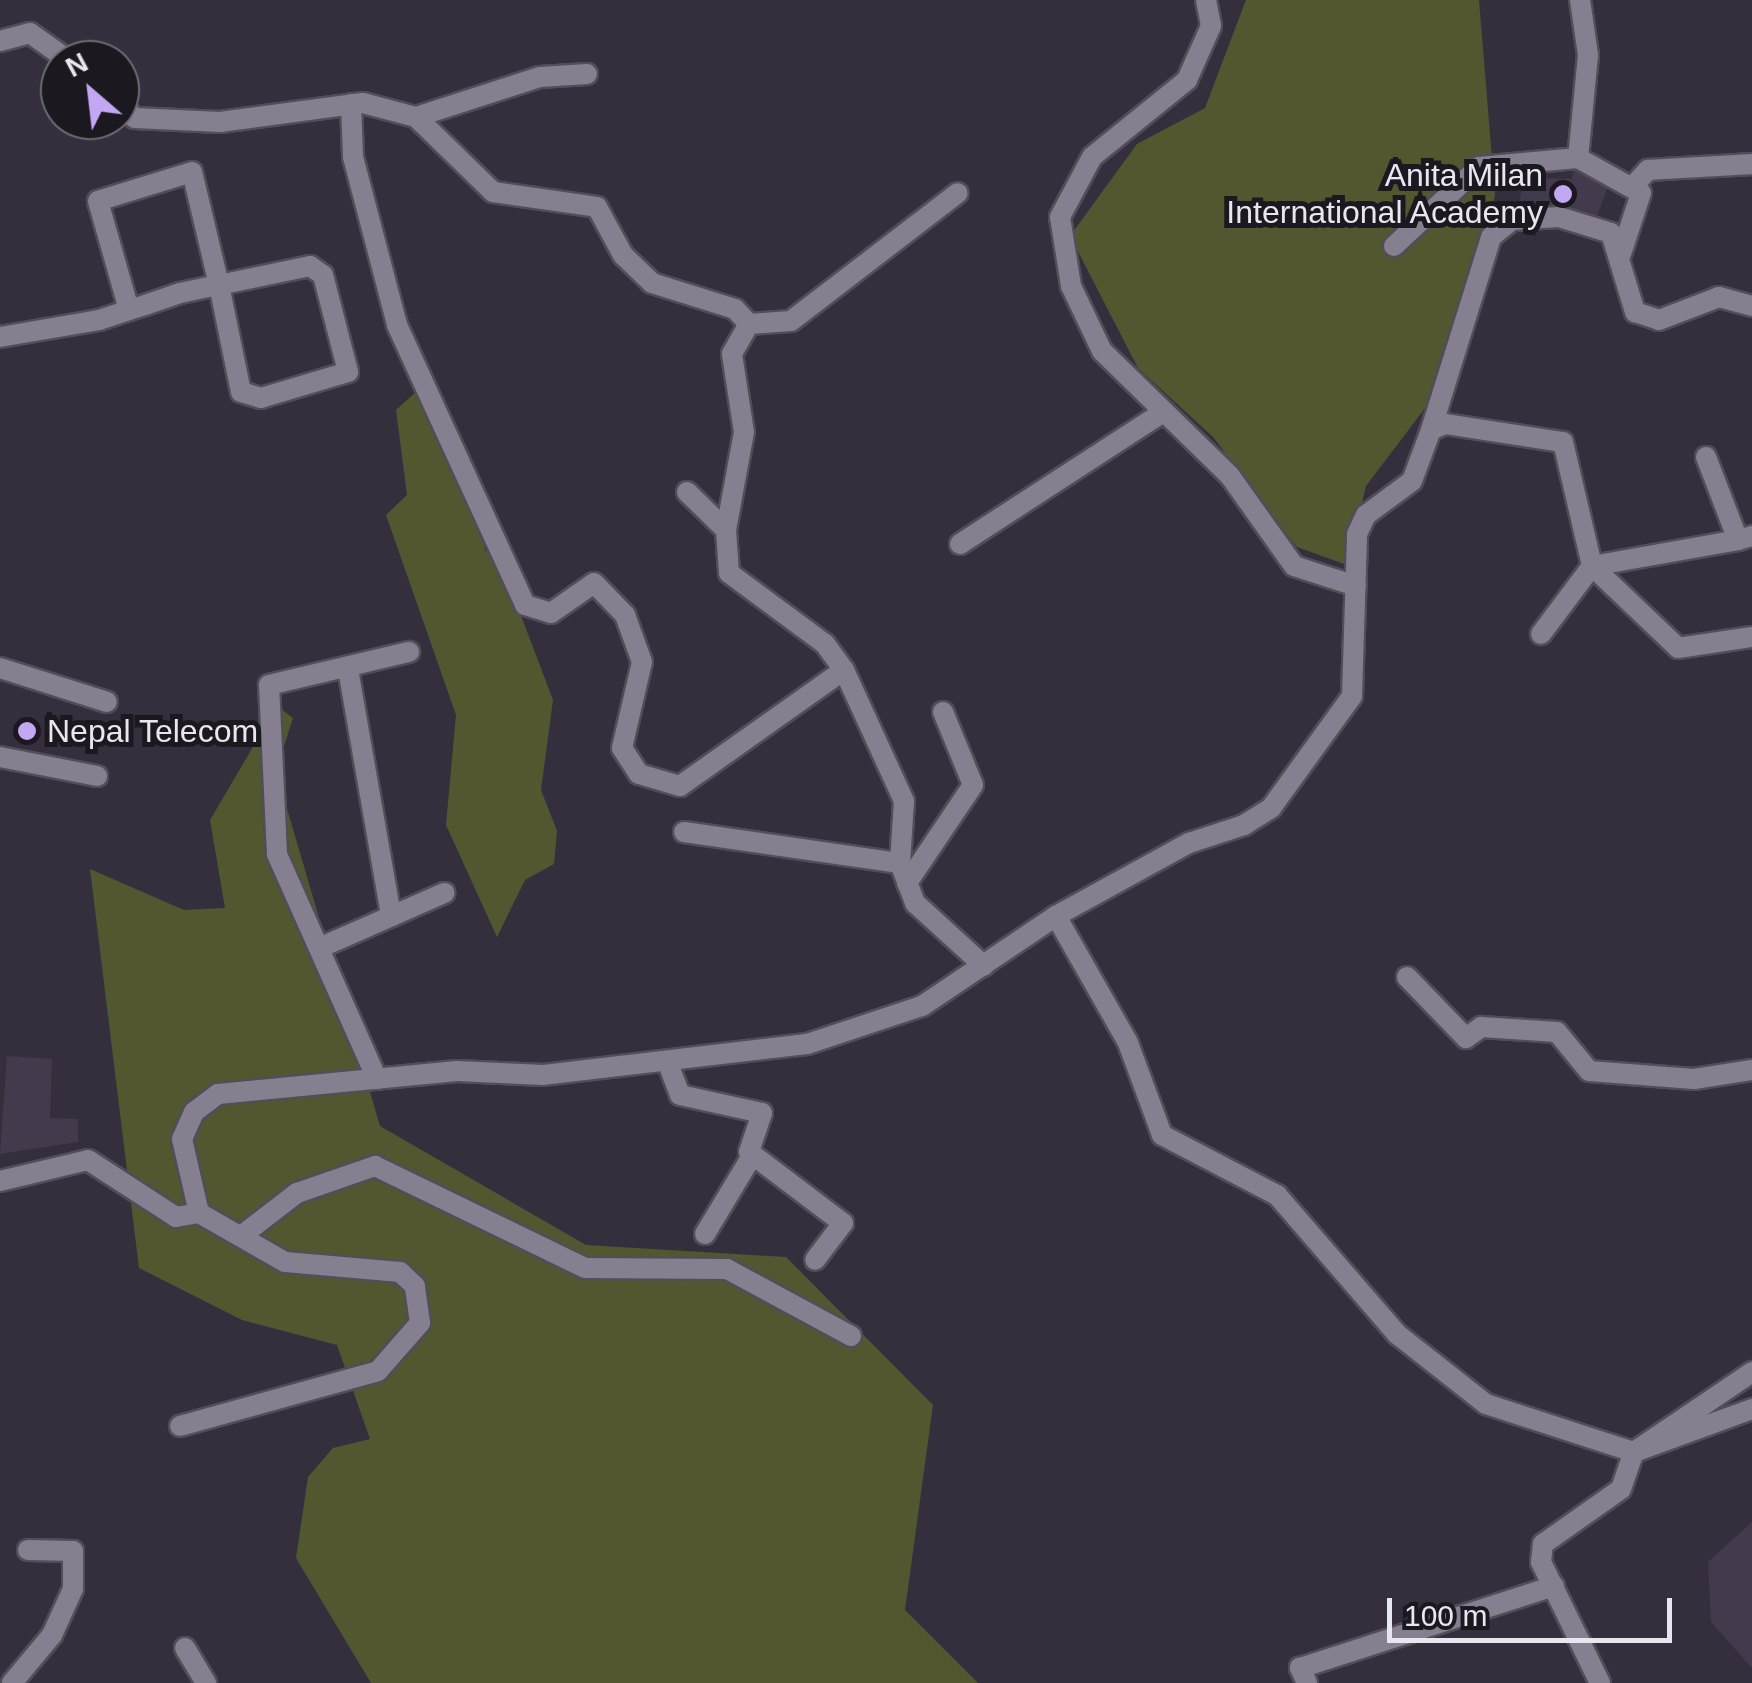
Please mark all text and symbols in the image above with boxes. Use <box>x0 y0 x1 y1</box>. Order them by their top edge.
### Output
north arrow <box>40 40 140 140</box>
text: N <box>60 46 93 83</box>
place label: Anita Milan International Academy <box>1225 157 1543 232</box>
marker: Anita Milan International Academy <box>1552 183 1574 205</box>
place label: Nepal Telecom <box>47 712 259 750</box>
marker: Nepal Telecom <box>16 720 38 742</box>
scale bar <box>1392 1578 1677 1640</box>
text: 100 m <box>1404 1599 1487 1632</box>

